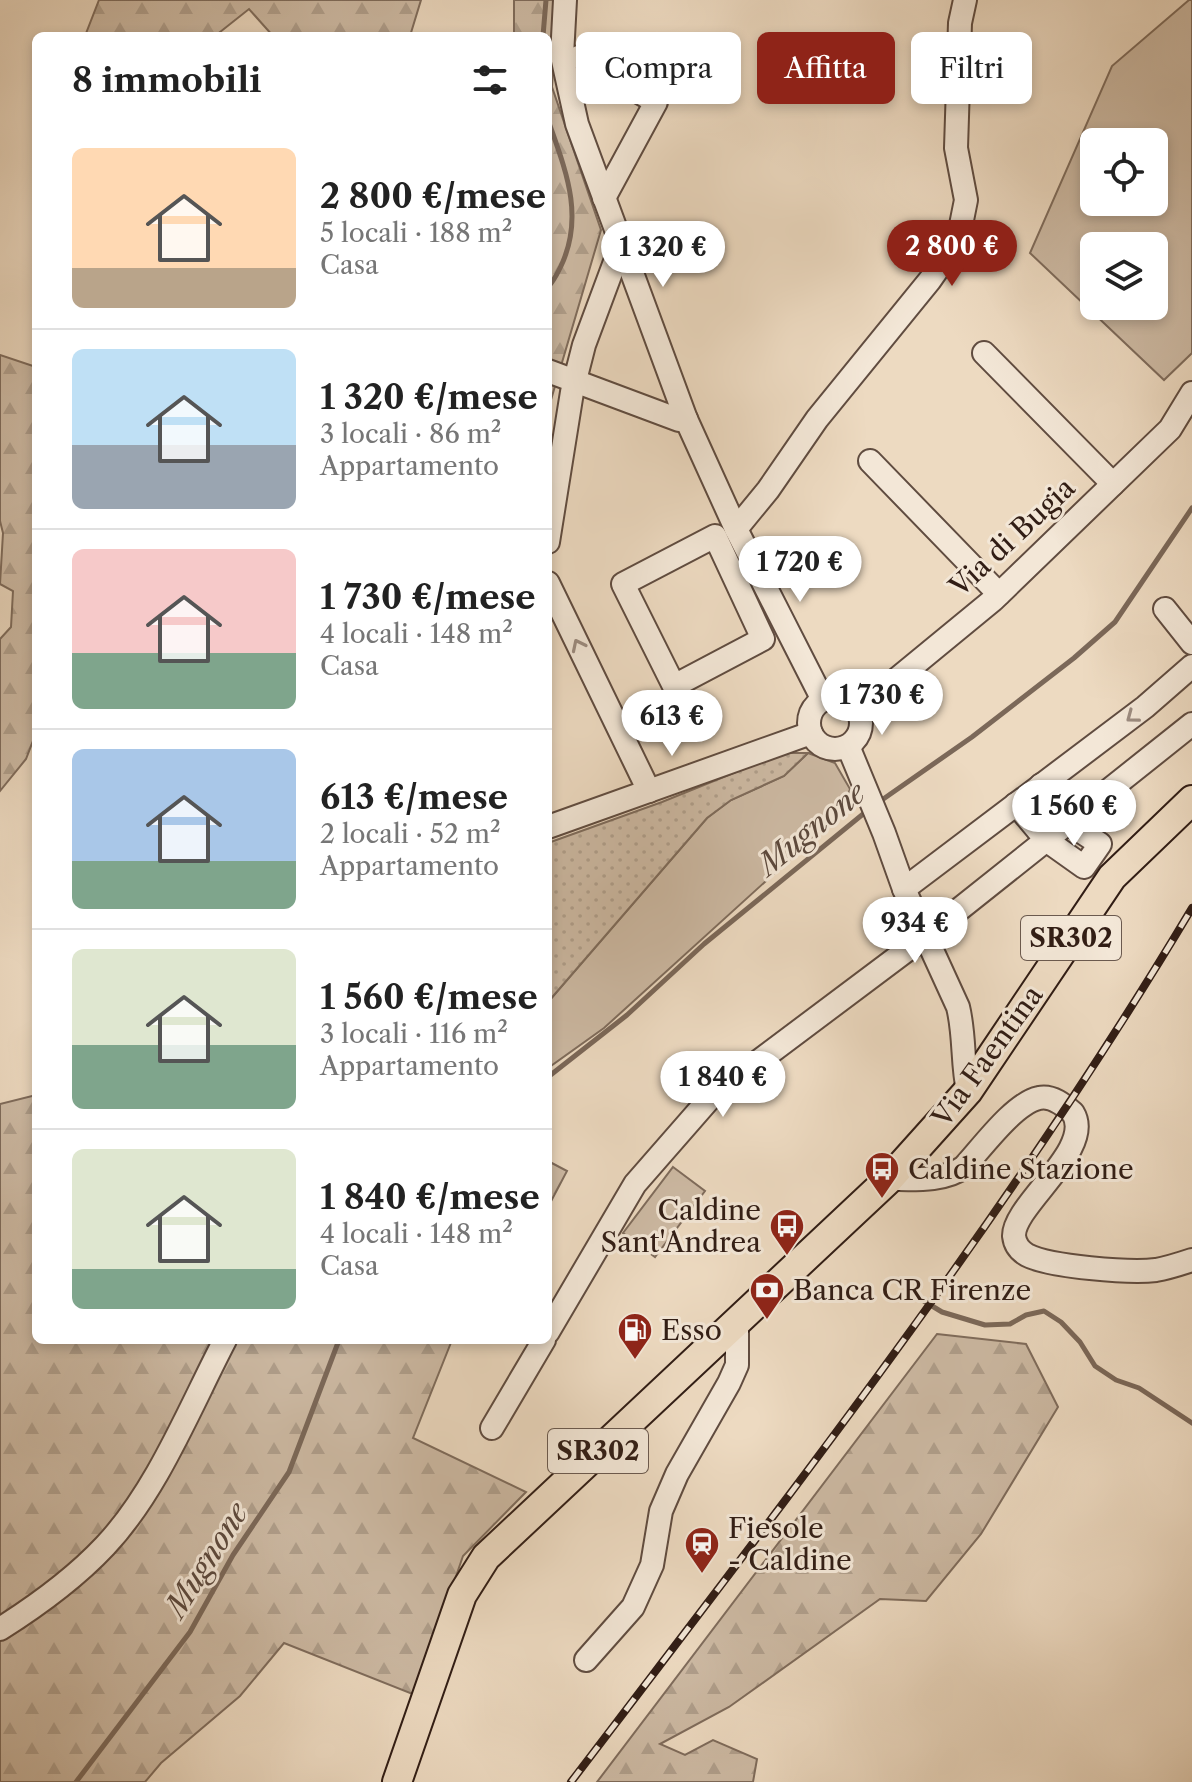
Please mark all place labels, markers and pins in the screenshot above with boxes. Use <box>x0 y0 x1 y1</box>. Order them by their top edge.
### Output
pin: 2 800 € <box>878 220 1026 288</box>
pin: 1 320 € <box>589 221 737 289</box>
pin: 1 720 € <box>726 536 874 604</box>
pin: 1 730 € <box>808 669 956 737</box>
pin: 613 € <box>616 690 728 758</box>
pin: 1 560 € <box>1000 780 1148 848</box>
pin: 934 € <box>859 897 971 965</box>
pin: 1 840 € <box>649 1051 797 1119</box>
bus stop icon: Caldine Stazione <box>863 1150 901 1200</box>
place label: Caldine Stazione <box>908 1152 1134 1186</box>
place label: Caldine Sant'Andrea <box>601 1193 761 1259</box>
bus stop icon: Caldine Sant'Andrea <box>768 1207 806 1257</box>
bank icon: Banca CR Firenze <box>748 1271 786 1321</box>
place label: Banca CR Firenze <box>793 1273 1031 1307</box>
fuel station icon: Esso <box>616 1311 654 1361</box>
place label: Esso <box>661 1313 722 1347</box>
place label: Fiesole - Caldine <box>728 1511 852 1577</box>
station icon: Fiesole - Caldine <box>683 1525 721 1575</box>

